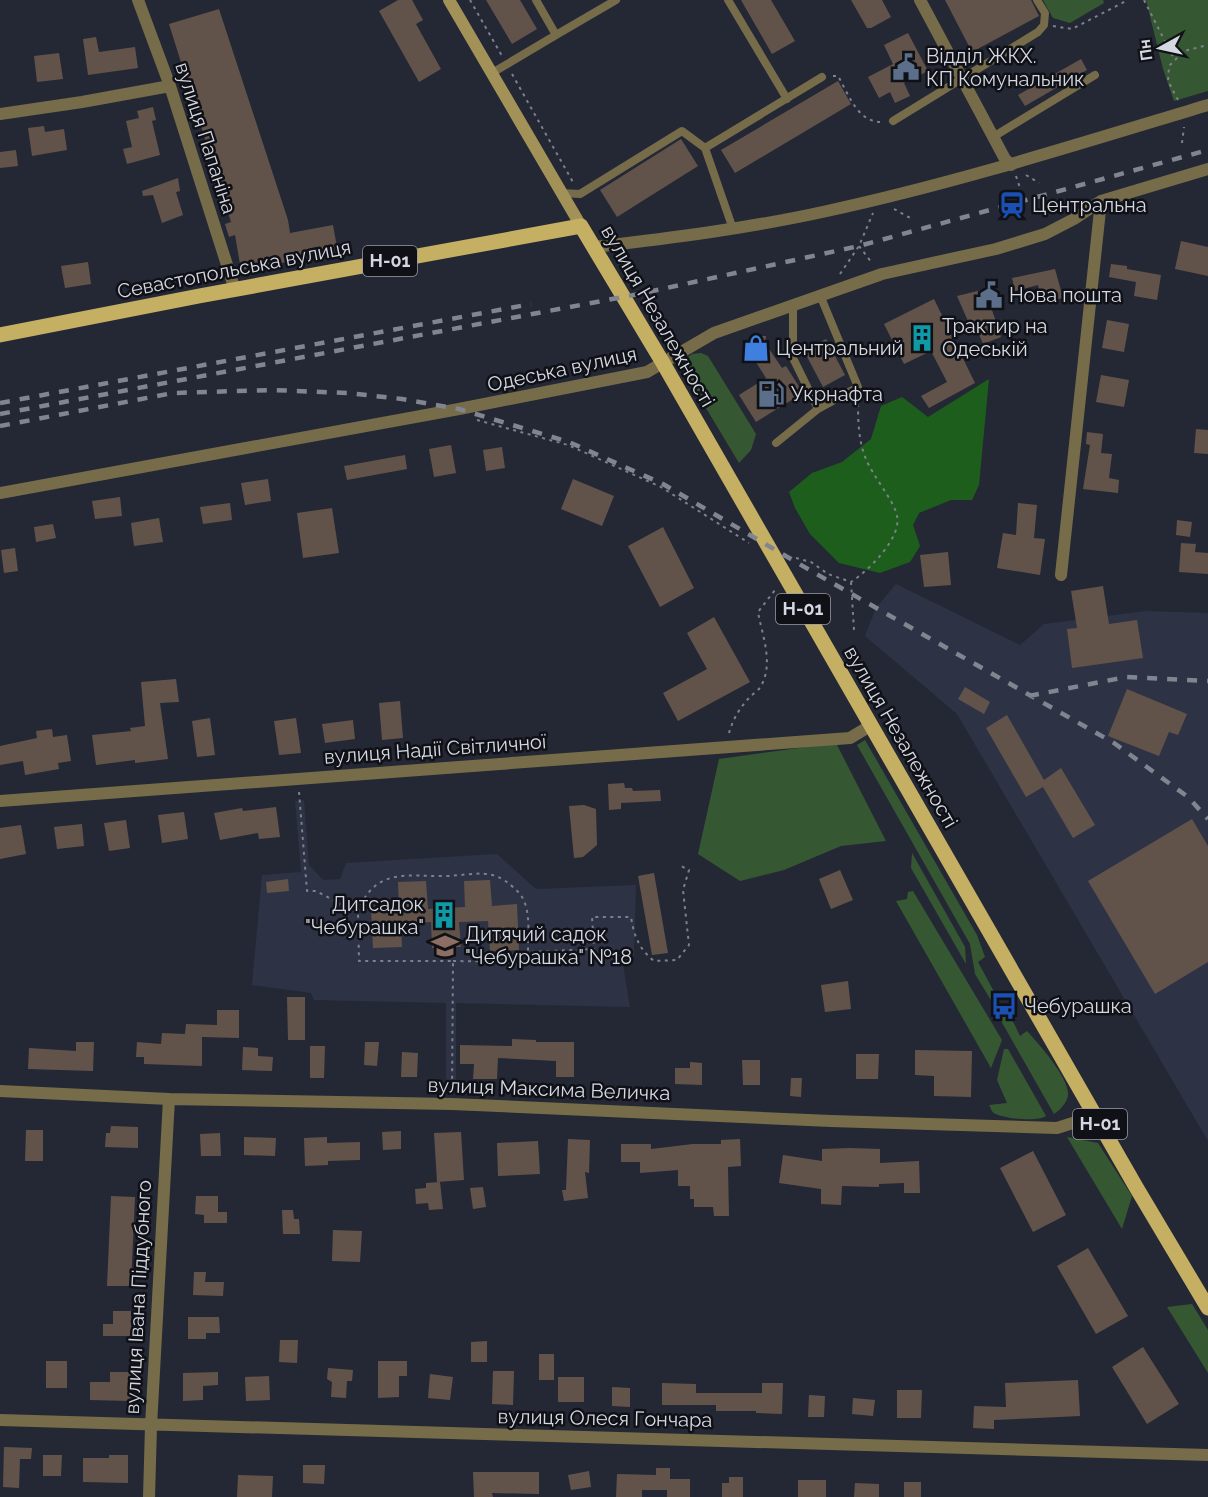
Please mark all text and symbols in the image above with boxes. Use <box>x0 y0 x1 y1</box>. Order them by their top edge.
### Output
north arrow <box>1130 18 1190 78</box>
text: Пн <box>1135 38 1157 62</box>
place label: Відділ ЖКХ. КП Комунальник <box>926 44 1085 91</box>
public building icon: Відділ ЖКХ. КП Комунальник <box>891 52 921 82</box>
street label: вулиця Папаніна <box>170 59 242 217</box>
station icon: Центральна <box>997 190 1027 220</box>
place label: Центральна <box>1032 193 1147 217</box>
street label: вулиця Незалежності <box>596 221 720 411</box>
street label: Севастопольська вулиця <box>115 235 353 303</box>
road number: Н-01 <box>363 246 417 276</box>
public building icon: Нова пошта <box>974 280 1004 310</box>
place label: Нова пошта <box>1009 283 1122 307</box>
place label: Трактир на Одеській <box>942 314 1047 361</box>
building icon: Трактир на Одеській <box>907 323 937 353</box>
shop icon: Центральний <box>741 333 771 363</box>
place label: Центральний <box>776 336 903 360</box>
street label: Одеська вулиця <box>485 341 639 397</box>
fuel station icon: Укрнафта <box>756 379 786 409</box>
place label: Укрнафта <box>791 382 883 406</box>
road number: Н-01 <box>776 594 830 624</box>
street label: вулиця Незалежності <box>839 642 963 832</box>
street label: вулиця Надії Світличної <box>323 729 548 769</box>
place label: Дитсадок "Чебурашка" <box>305 892 424 939</box>
building icon: Дитсадок "Чебурашка" <box>429 900 459 930</box>
place label: Дитячий садок "Чебурашка" №18 <box>465 922 632 969</box>
school or university icon: Дитячий садок "Чебурашка" №18 <box>430 931 460 961</box>
bus stop icon: Чебурашка <box>989 991 1019 1021</box>
place label: Чебурашка <box>1024 994 1132 1018</box>
street label: вулиця Максима Величка <box>427 1073 671 1105</box>
road number: Н-01 <box>1073 1109 1127 1139</box>
street label: вулиця Івана Піддубного <box>120 1179 156 1415</box>
street label: вулиця Олеся Гончара <box>497 1404 713 1432</box>

